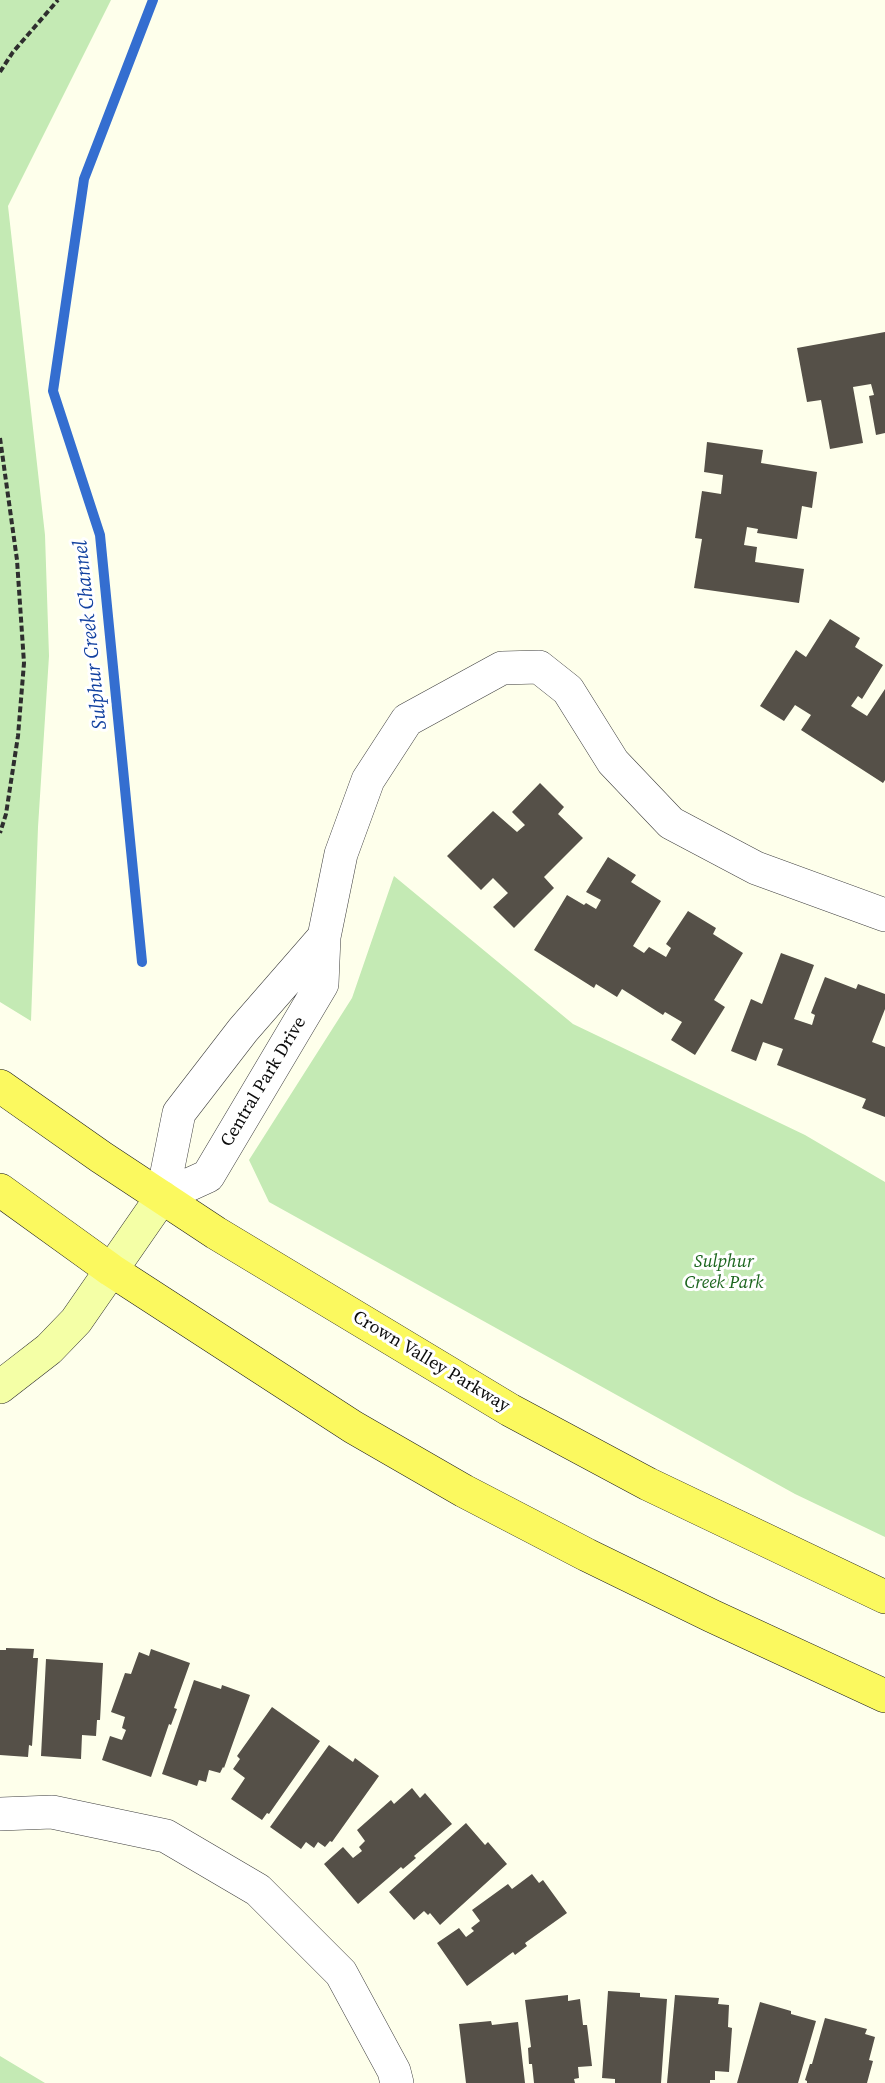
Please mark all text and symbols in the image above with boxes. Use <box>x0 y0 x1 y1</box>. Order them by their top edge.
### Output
water label: Sulphur Creek Channel <box>69 539 113 731</box>
street label: Central Park Drive <box>217 1013 311 1151</box>
park label: Sulphur Creek Park <box>684 1251 764 1294</box>
street label: Crown Valley Parkway <box>349 1307 513 1417</box>

